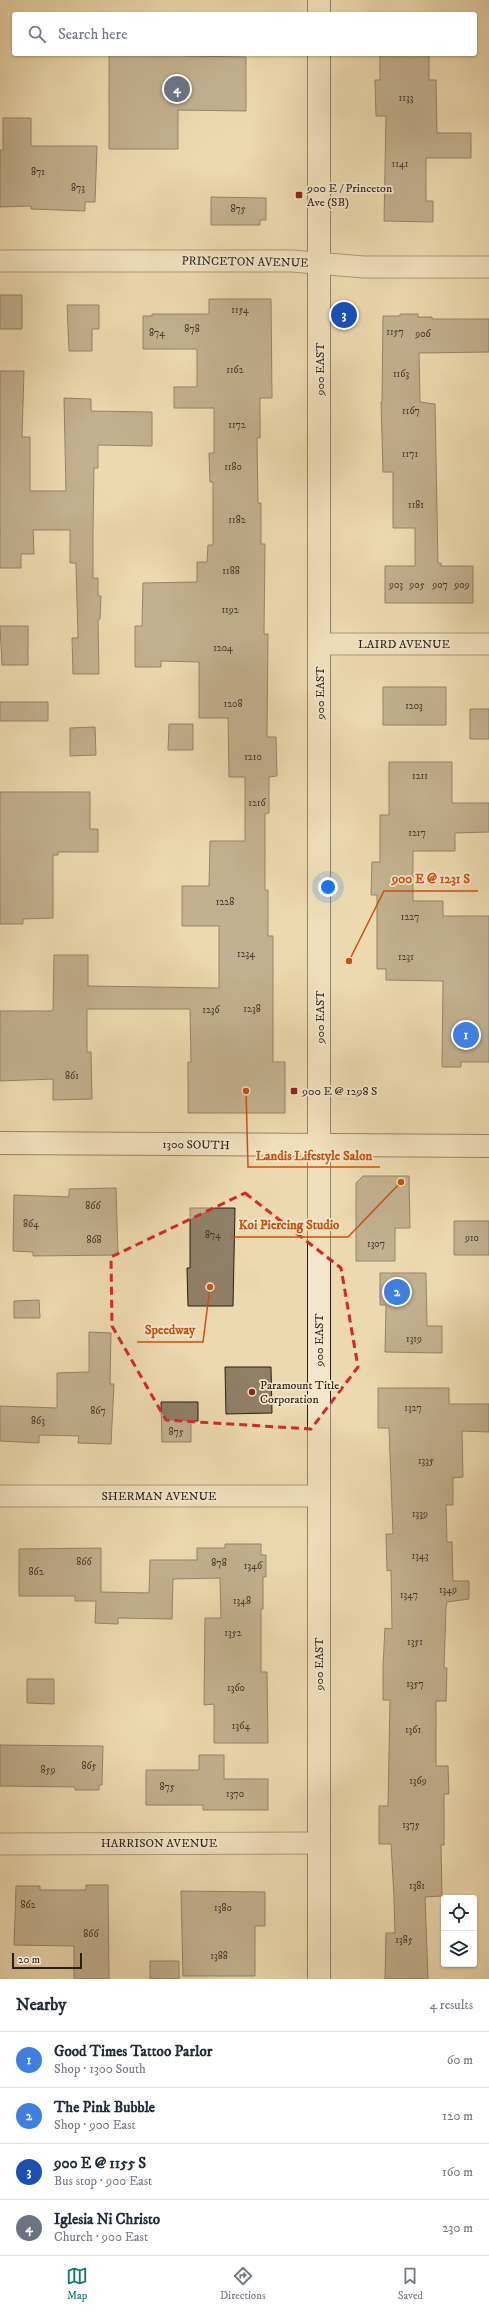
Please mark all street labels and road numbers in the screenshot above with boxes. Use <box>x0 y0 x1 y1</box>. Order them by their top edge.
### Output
street label: PRINCETON AVENUE <box>181 253 309 271</box>
street label: 900 EAST <box>313 343 328 397</box>
street label: LAIRD AVENUE <box>358 637 450 652</box>
street label: 900 EAST <box>313 667 328 721</box>
street label: 900 EAST <box>313 991 328 1045</box>
street label: 1300 SOUTH <box>162 1137 230 1153</box>
street label: 900 EAST <box>312 1314 327 1368</box>
street label: SHERMAN AVENUE <box>102 1489 217 1504</box>
street label: 900 EAST <box>312 1638 327 1692</box>
street label: HARRISON AVENUE <box>101 1836 218 1851</box>

